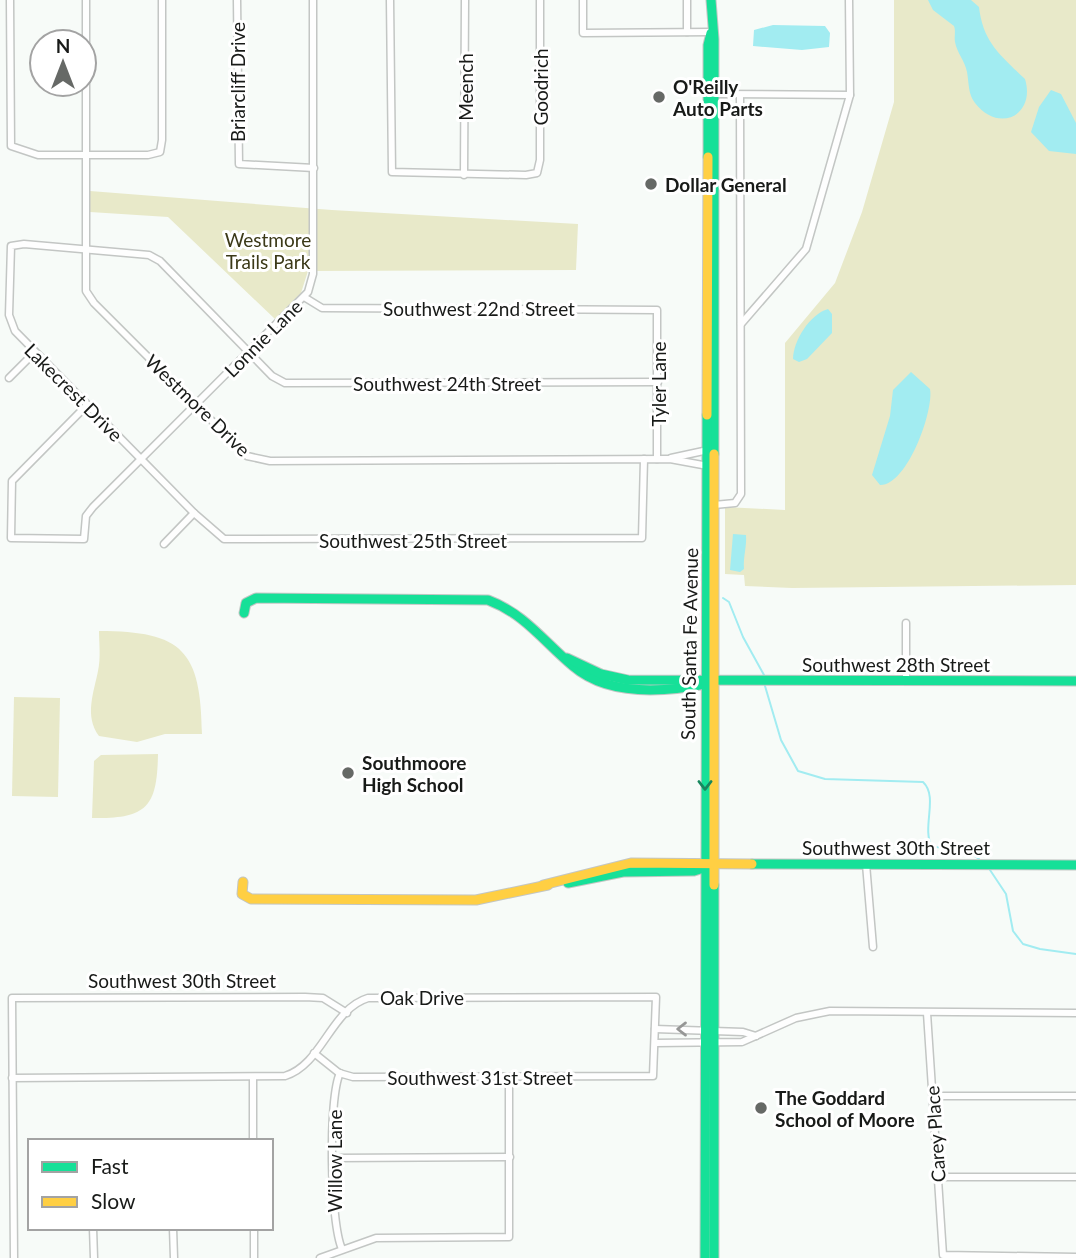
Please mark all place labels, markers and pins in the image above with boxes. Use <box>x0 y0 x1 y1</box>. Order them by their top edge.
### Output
place label: O'Reilly Auto Parts <box>672 75 763 120</box>
marker: O'Reilly Auto Parts <box>651 89 667 105</box>
place label: Dollar General <box>665 173 787 196</box>
marker: Dollar General <box>643 176 659 192</box>
place label: Southmoore High School <box>362 751 467 796</box>
marker: Southmoore High School <box>340 765 356 781</box>
place label: The Goddard School of Moore <box>775 1086 915 1131</box>
marker: The Goddard School of Moore <box>753 1100 769 1116</box>

